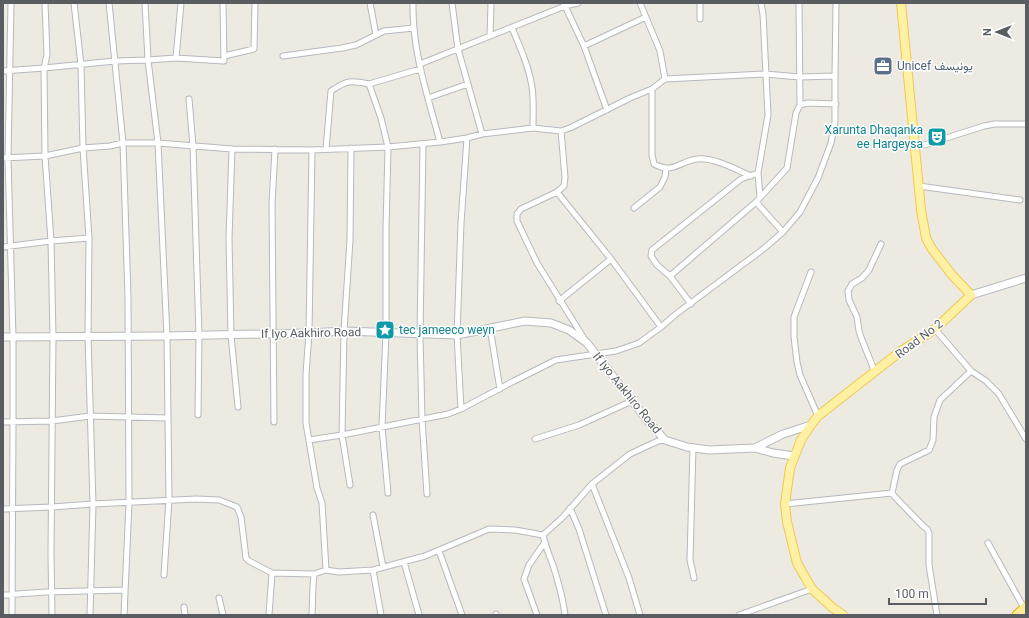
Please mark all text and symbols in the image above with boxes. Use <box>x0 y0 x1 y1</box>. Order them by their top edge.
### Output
north arrow <box>977 12 1017 52</box>
text: N <box>981 28 994 36</box>
office icon: Unicef يونيسف <box>872 55 894 77</box>
place label: Unicef يونيسف <box>897 59 973 74</box>
place label: Xarunta Dhaqanka ee Hargeysa <box>825 123 923 151</box>
theatre icon: Xarunta Dhaqanka ee Hargeysa <box>926 126 948 148</box>
street label: Road No 2 <box>893 317 946 361</box>
place icon: tec jameeco weyn <box>374 319 396 341</box>
place label: tec jameeco weyn <box>399 323 495 337</box>
street label: If Iyo Aakhiro Road <box>261 325 361 341</box>
street label: If Iyo Aakhiro Road <box>590 350 664 436</box>
scale bar <box>889 580 986 606</box>
text: 100 m <box>895 587 929 601</box>

